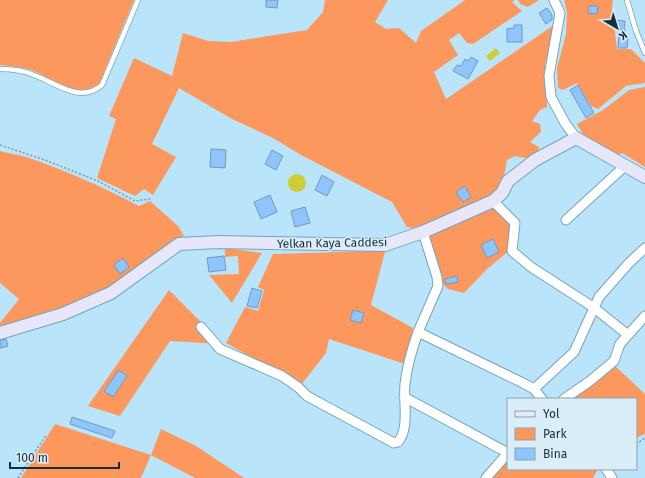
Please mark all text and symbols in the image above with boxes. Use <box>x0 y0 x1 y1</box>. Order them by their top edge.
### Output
north arrow <box>597 8 637 48</box>
text: K <box>615 28 630 43</box>
street label: Yelkan Kaya Caddesi <box>277 235 387 251</box>
legend <box>507 398 637 470</box>
text: Yol <box>543 407 560 421</box>
text: Park <box>543 427 567 441</box>
scale bar <box>10 444 119 470</box>
text: Bina <box>543 447 567 461</box>
text: 100 m <box>16 451 48 465</box>

